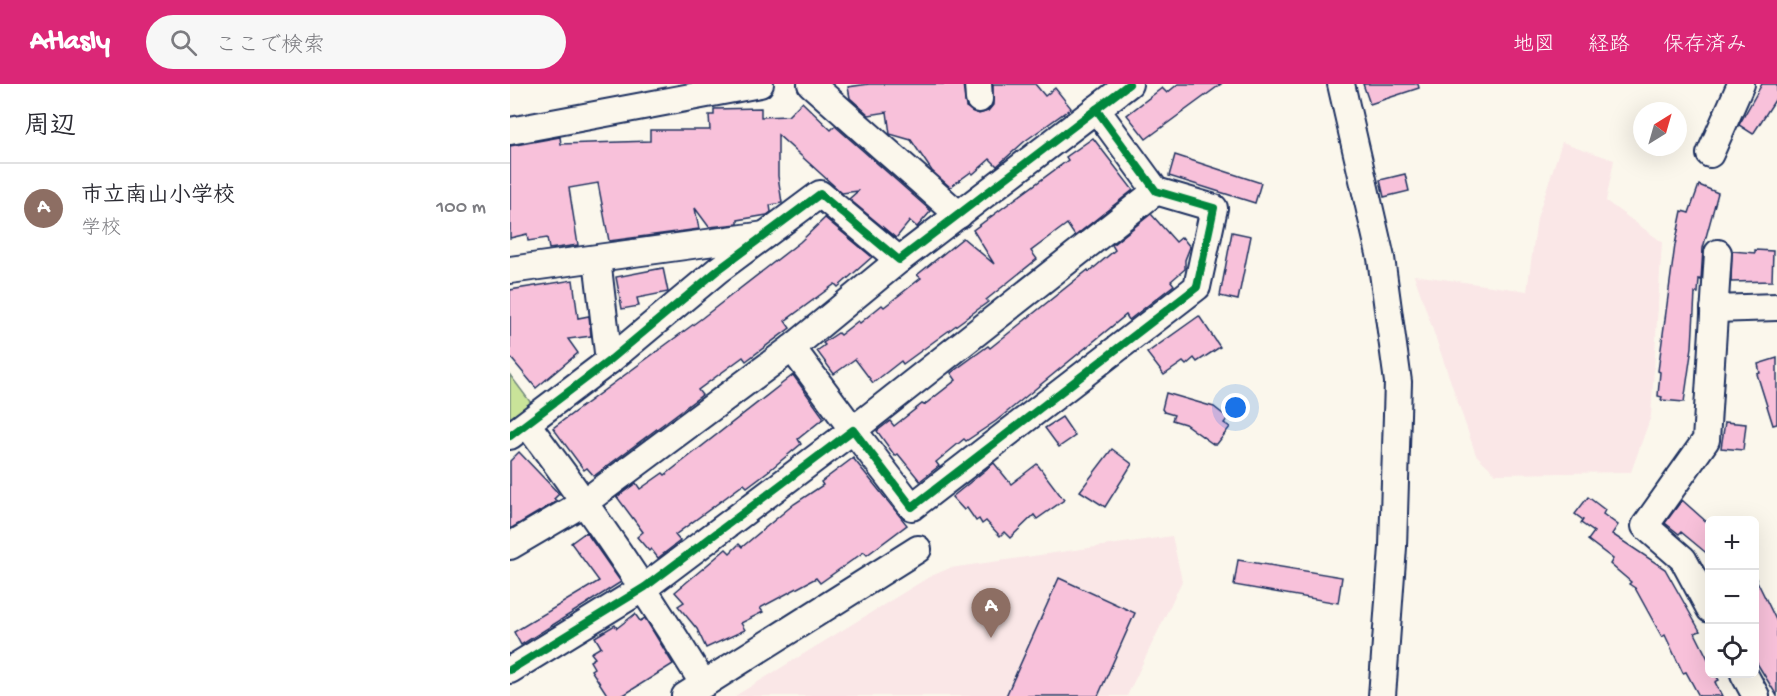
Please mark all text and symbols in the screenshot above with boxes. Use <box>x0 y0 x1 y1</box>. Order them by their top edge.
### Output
search box <box>146 15 566 69</box>
text: Atlasly <box>30 26 110 59</box>
icon: search <box>167 26 200 59</box>
text: ここで検索 <box>215 34 325 60</box>
text: 地図 <box>1513 34 1555 59</box>
text: 経路 <box>1588 34 1630 59</box>
text: 保存済み <box>1663 34 1747 59</box>
north arrow <box>1633 102 1687 156</box>
text: 周辺 <box>24 113 76 144</box>
text: 市立南山小学校 <box>81 184 235 210</box>
text: A <box>38 197 49 220</box>
text: 100 m <box>436 197 486 220</box>
text: 学校 <box>81 218 121 241</box>
your location <box>1221 393 1250 422</box>
map controls <box>1705 516 1759 678</box>
button: + <box>1705 516 1759 570</box>
button: − <box>1705 570 1759 624</box>
pin: A <box>972 588 1010 638</box>
button: locate <box>1705 624 1759 678</box>

